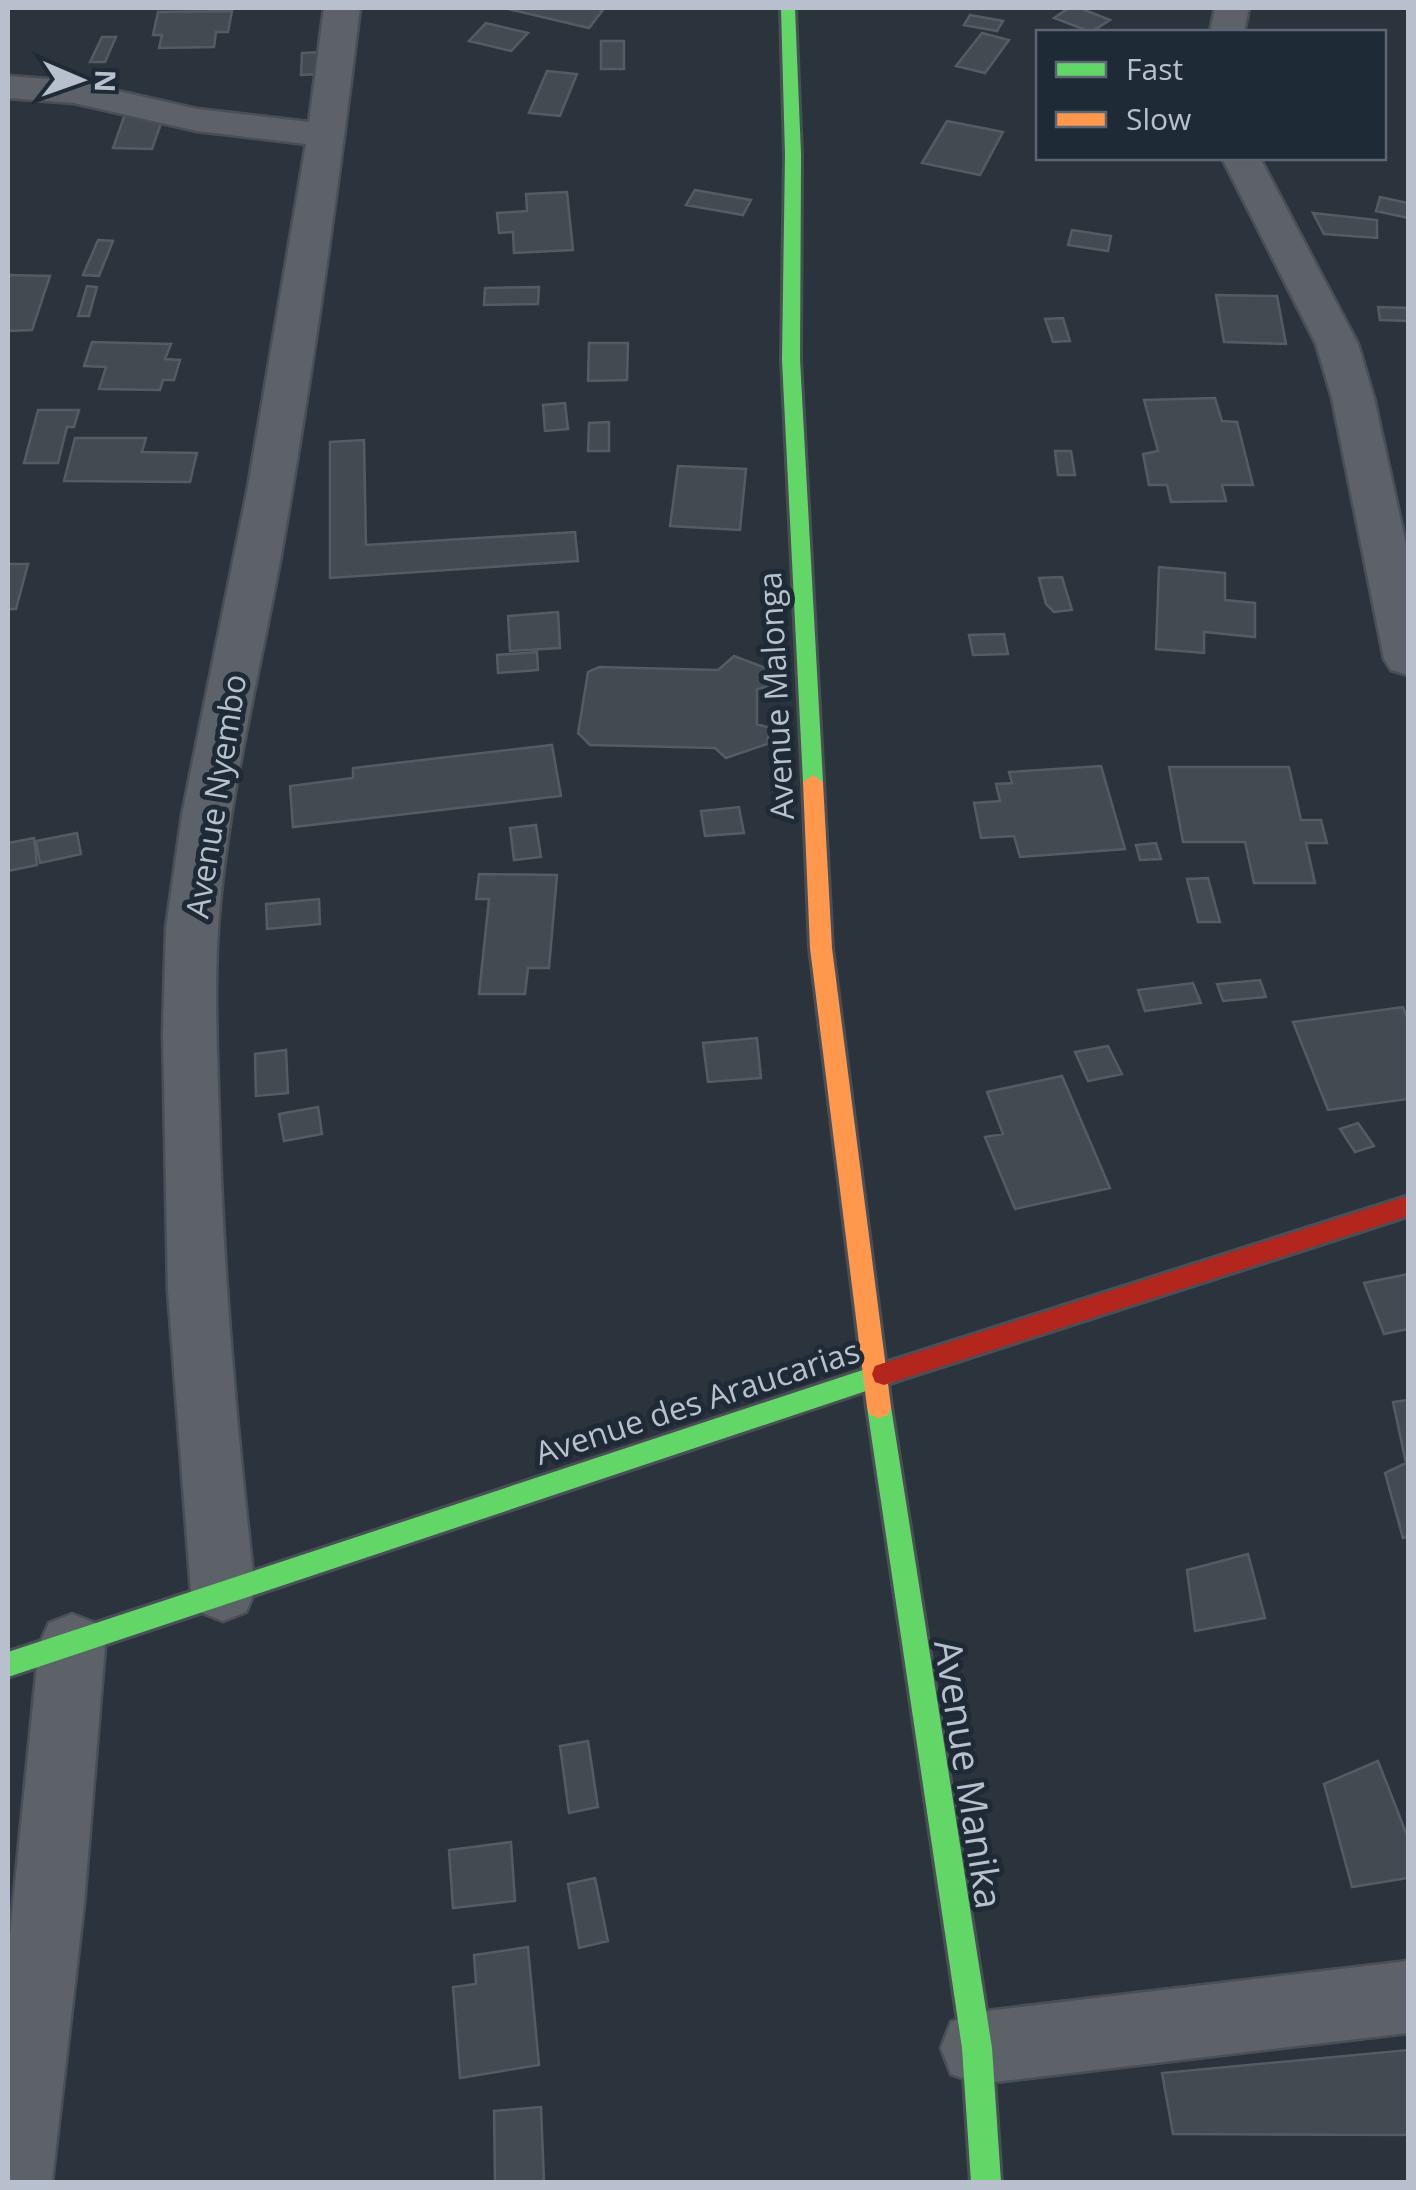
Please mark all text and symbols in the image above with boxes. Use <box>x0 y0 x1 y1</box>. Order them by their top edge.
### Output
north arrow <box>30 30 130 130</box>
legend <box>1036 30 1386 160</box>
text: Fast <box>1126 48 1183 89</box>
text: N <box>87 69 125 93</box>
text: Slow <box>1126 98 1191 139</box>
street label: Avenue Malonga <box>747 571 803 821</box>
street label: Avenue Nyembo <box>175 671 255 921</box>
street label: Avenue des Araucarias <box>529 1328 865 1474</box>
street label: Avenue Manika <box>923 1636 1017 1912</box>

